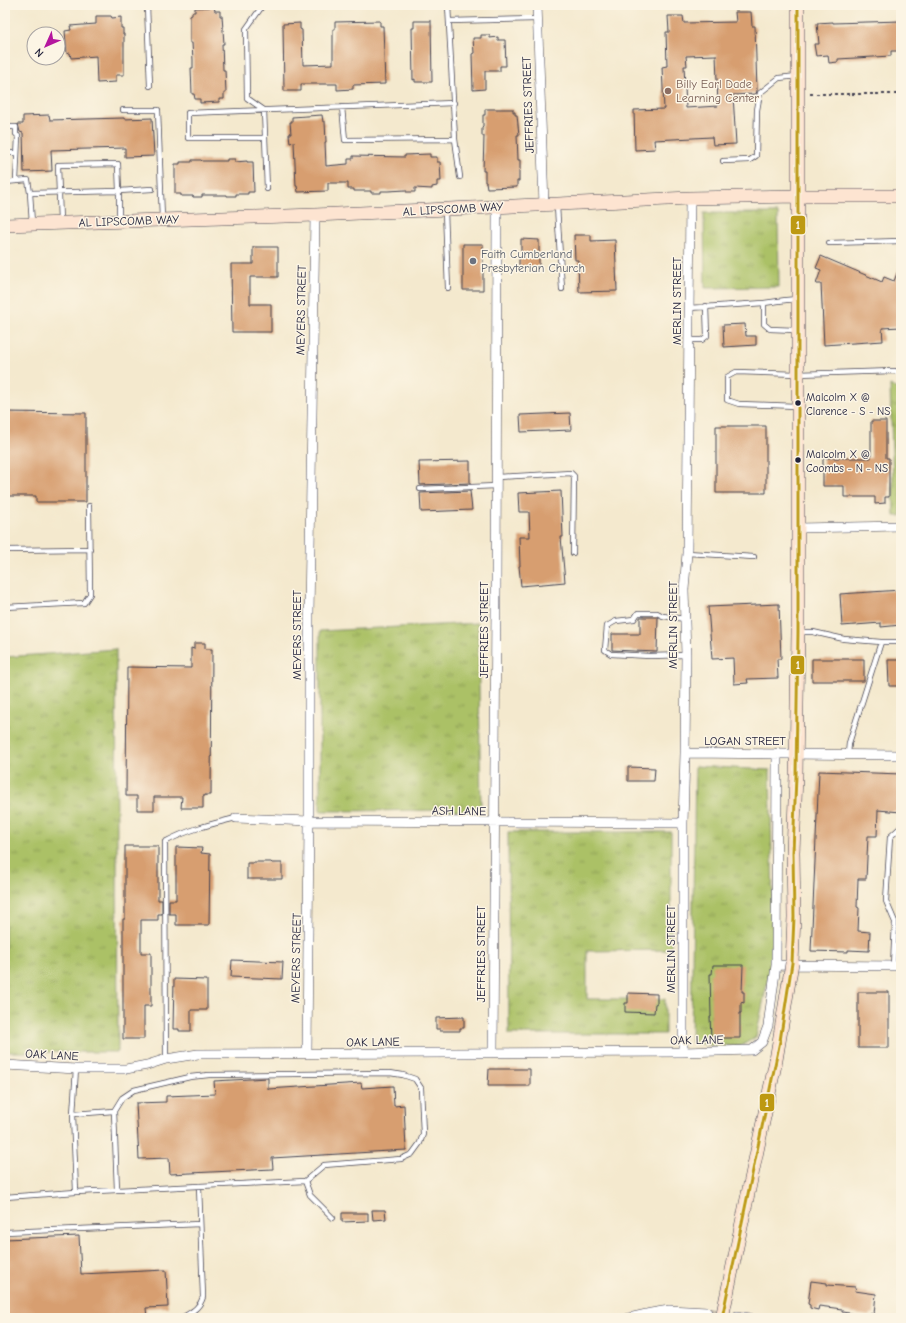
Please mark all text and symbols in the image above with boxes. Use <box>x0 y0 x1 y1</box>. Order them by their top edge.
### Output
north arrow <box>26 26 66 66</box>
text: N <box>32 46 46 60</box>
street label: JEFFRIES STREET <box>519 56 537 154</box>
place label: Billy Earl Dade Learning Center <box>676 77 759 105</box>
marker: Billy Earl Dade Learning Center <box>663 86 673 96</box>
street label: AL LIPSCOMB WAY <box>402 199 505 219</box>
street label: AL LIPSCOMB WAY <box>78 212 180 230</box>
line badge: 1 <box>790 215 806 235</box>
text: 1 <box>796 219 800 232</box>
place label: Faith Cumberland Presbyterian Church <box>481 247 585 275</box>
marker: Faith Cumberland Presbyterian Church <box>468 256 478 266</box>
street label: MERLIN STREET <box>670 256 684 345</box>
street label: MEYERS STREET <box>293 264 309 355</box>
place label: Malcolm X @ Clarence - S - NS <box>806 391 890 418</box>
marker: Malcolm X @ Clarence - S - NS <box>793 398 803 408</box>
place label: Malcolm X @ Coombs - N - NS <box>806 448 888 475</box>
marker: Malcolm X @ Coombs - N - NS <box>793 455 803 465</box>
street label: MERLIN STREET <box>666 580 680 669</box>
street label: JEFFRIES STREET <box>477 581 491 679</box>
street label: MEYERS STREET <box>290 589 304 680</box>
line badge: 1 <box>790 655 805 675</box>
text: 1 <box>796 659 800 672</box>
street label: LOGAN STREET <box>704 734 787 748</box>
street label: ASH LANE <box>432 804 486 818</box>
street label: MERLIN STREET <box>664 904 678 993</box>
street label: JEFFRIES STREET <box>474 905 488 1003</box>
street label: MEYERS STREET <box>288 912 304 1003</box>
street label: OAK LANE <box>670 1033 724 1047</box>
street label: OAK LANE <box>346 1035 400 1049</box>
street label: OAK LANE <box>25 1047 79 1063</box>
line badge: 1 <box>759 1093 775 1112</box>
text: 1 <box>765 1097 769 1110</box>

